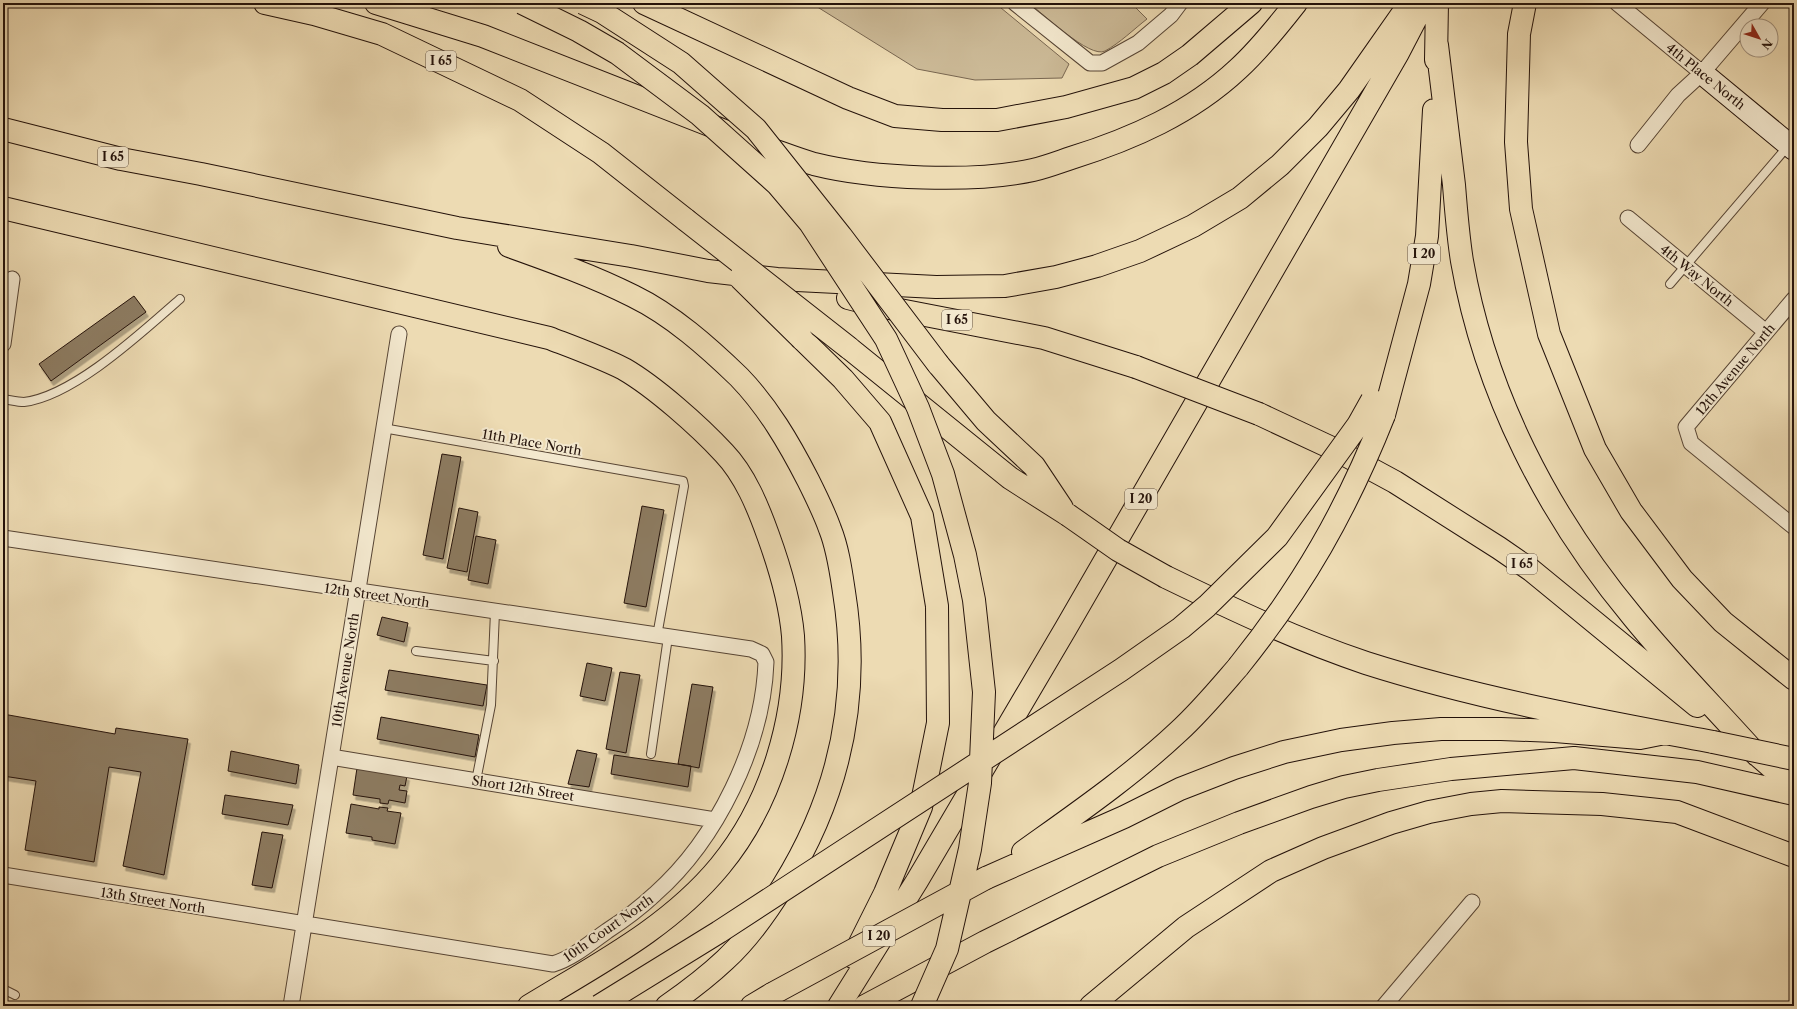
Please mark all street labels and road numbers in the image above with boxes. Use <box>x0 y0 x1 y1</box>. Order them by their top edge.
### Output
street label: 4th Place North <box>1663 39 1749 113</box>
road number: I 65 <box>426 51 456 71</box>
road number: I 65 <box>98 147 128 167</box>
street label: 4th Way North <box>1657 241 1737 309</box>
road number: I 20 <box>1408 244 1440 264</box>
road number: I 65 <box>942 310 972 330</box>
street label: 12th Avenue North <box>1692 320 1778 418</box>
street label: 11th Place North <box>481 425 583 459</box>
road number: I 20 <box>1125 489 1157 509</box>
road number: I 65 <box>1507 554 1537 574</box>
street label: 12th Street North <box>323 580 431 610</box>
street label: 10th Avenue North <box>328 612 362 728</box>
street label: Short 12th Street <box>471 772 576 804</box>
street label: 13th Street North <box>100 884 206 916</box>
street label: 10th Court North <box>560 891 656 965</box>
road number: I 20 <box>863 926 895 946</box>

